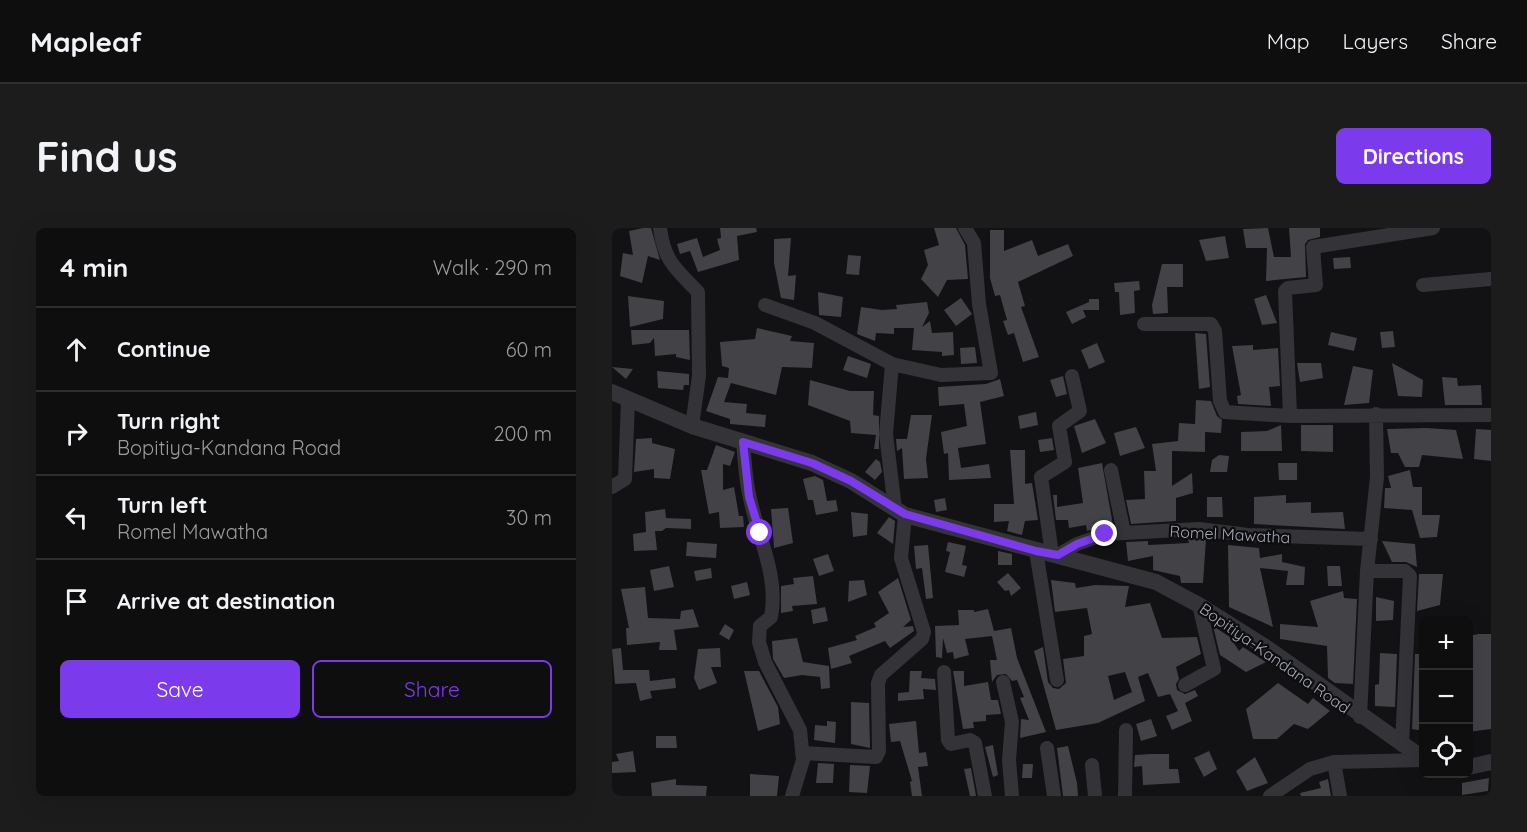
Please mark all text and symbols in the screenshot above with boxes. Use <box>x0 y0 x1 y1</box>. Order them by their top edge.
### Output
text: Mapleaf <box>30 24 142 59</box>
text: Map <box>1267 28 1310 54</box>
text: Layers <box>1343 28 1408 54</box>
text: Share <box>1441 28 1497 54</box>
button: Directions <box>1336 128 1491 184</box>
text: Find us <box>36 130 178 183</box>
text: 4 min <box>60 251 128 284</box>
text: Walk · 290 m <box>433 255 552 280</box>
icon: ahead <box>60 333 93 366</box>
text: Continue <box>117 335 211 363</box>
text: 60 m <box>506 337 552 362</box>
text: Turn right <box>117 407 221 435</box>
icon: right <box>60 417 93 450</box>
text: 200 m <box>493 421 552 446</box>
text: Bopitiya-Kandana Road <box>117 435 341 460</box>
text: Turn left <box>117 491 207 519</box>
icon: left <box>60 501 93 534</box>
text: 30 m <box>506 505 552 530</box>
text: Romel Mawatha <box>117 519 268 544</box>
route start <box>746 519 772 545</box>
route end <box>1091 520 1117 546</box>
street label: Romel Mawatha <box>1169 521 1291 547</box>
icon: arrive <box>60 585 93 618</box>
text: Arrive at destination <box>117 587 335 615</box>
street label: Bopitiya-Kandana Road <box>1196 598 1354 718</box>
map controls <box>1419 616 1473 778</box>
button: + <box>1419 616 1473 670</box>
button: Save <box>60 660 300 718</box>
button: Share <box>312 660 552 718</box>
button: − <box>1419 670 1473 724</box>
button: locate <box>1419 724 1473 778</box>

